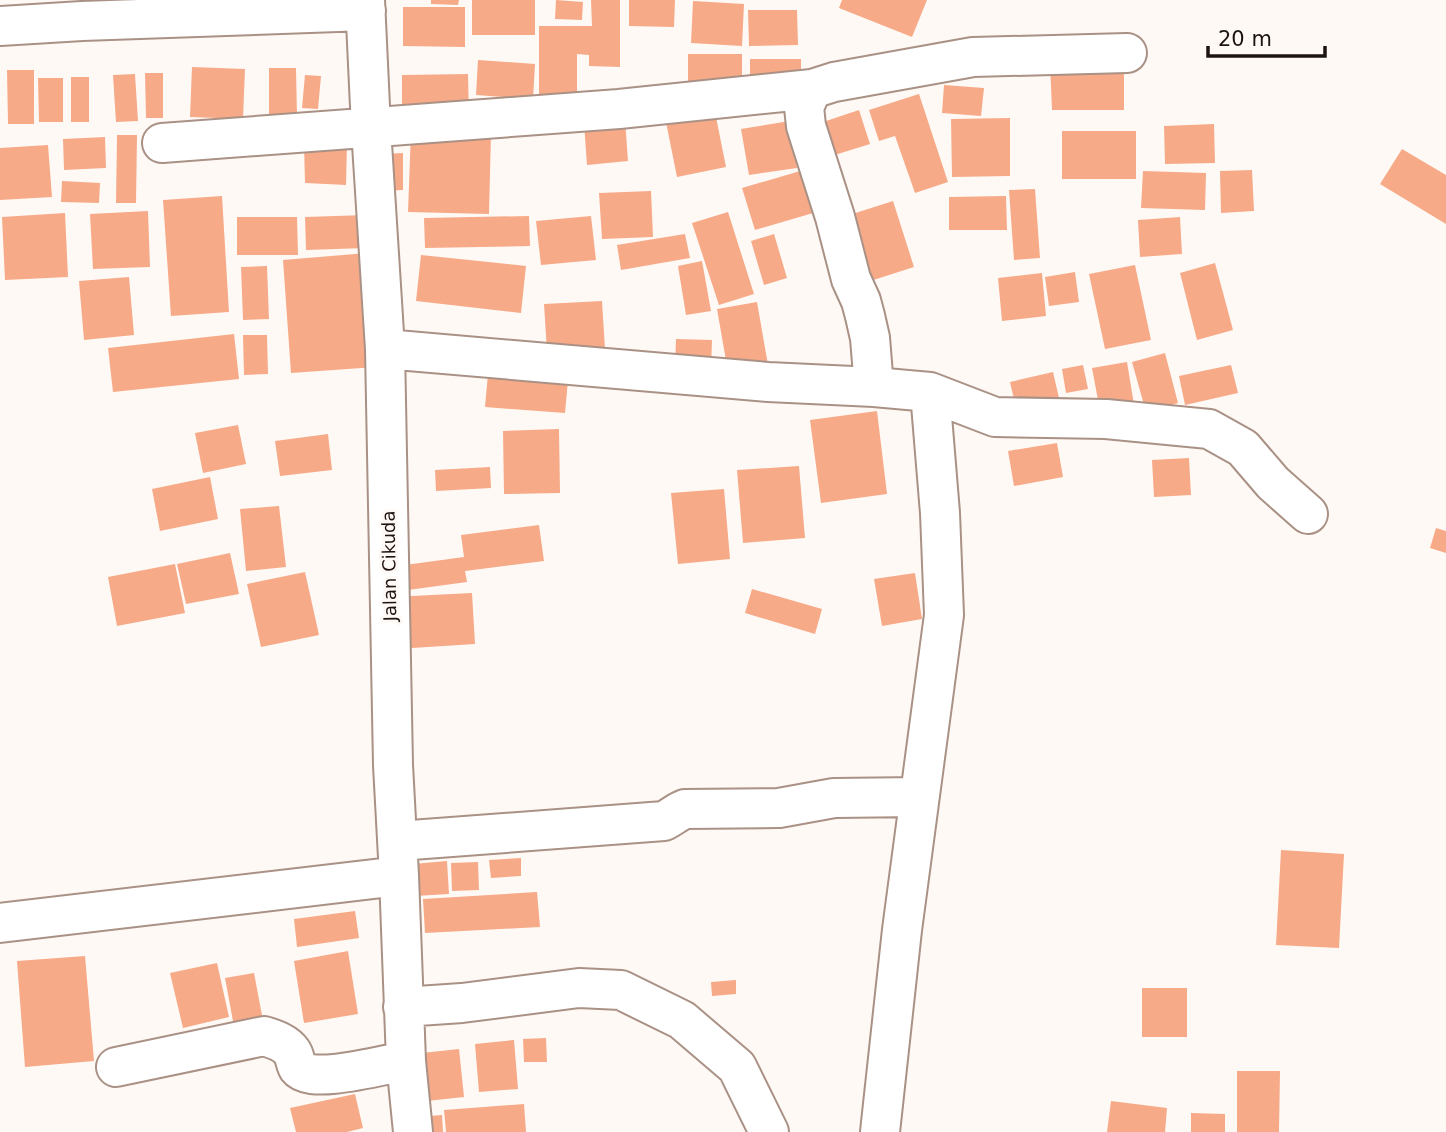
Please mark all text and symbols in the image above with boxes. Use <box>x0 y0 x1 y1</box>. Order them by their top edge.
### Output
scale bar <box>1208 14 1325 58</box>
text: 20 m <box>1218 27 1272 51</box>
street label: Jalan Cikuda <box>378 510 400 623</box>

